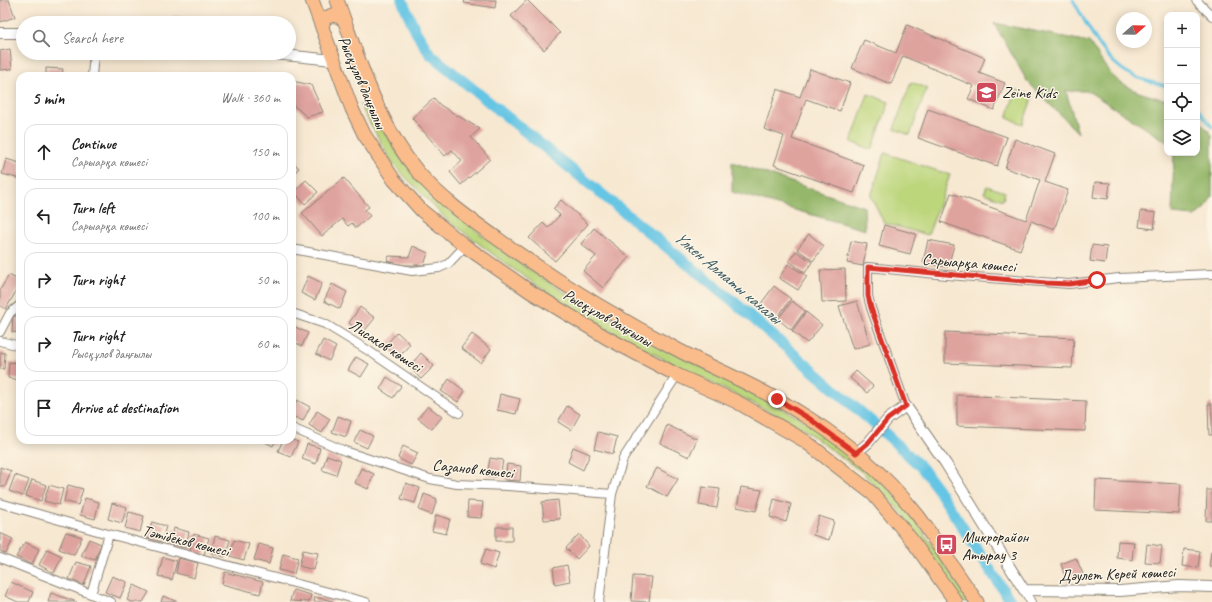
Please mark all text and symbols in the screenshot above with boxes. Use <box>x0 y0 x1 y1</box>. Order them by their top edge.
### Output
north arrow <box>1116 12 1152 48</box>
map controls <box>1164 12 1200 156</box>
button: + <box>1164 12 1200 48</box>
search box <box>16 16 296 60</box>
icon: search <box>30 27 52 49</box>
text: Search here <box>62 29 123 48</box>
street label: Рысқұлов даңғылы <box>334 33 391 133</box>
button: − <box>1164 48 1200 84</box>
school or university icon: Zeine Kids <box>973 79 999 105</box>
place label: Zeine Kids <box>1002 83 1058 103</box>
button: locate <box>1164 84 1200 120</box>
text: 5 min <box>32 88 64 109</box>
text: Walk · 360 m <box>221 90 280 106</box>
button: layers <box>1164 120 1200 156</box>
text: Continue <box>71 135 116 154</box>
icon: ahead <box>33 141 55 163</box>
text: 150 m <box>251 144 279 160</box>
text: Сарыарқа көшесі <box>71 154 147 170</box>
text: Turn left <box>71 199 114 218</box>
icon: left <box>33 205 55 227</box>
text: 100 m <box>251 208 279 224</box>
text: Сарыарқа көшесі <box>71 218 147 234</box>
water label: Үлкен Алматы каналы <box>670 227 788 330</box>
street label: Сарыарқа көшесі <box>921 249 1018 277</box>
icon: right <box>33 269 55 291</box>
text: Turn right <box>71 271 124 290</box>
route start <box>1088 271 1106 289</box>
text: 50 m <box>257 272 279 288</box>
street label: Рысқұлов даңғылы <box>560 285 657 352</box>
street label: Лисаков көшесі <box>345 315 427 378</box>
text: Turn right <box>71 327 124 346</box>
icon: right <box>33 333 55 355</box>
text: 60 m <box>257 336 279 352</box>
text: Рысқұлов даңғылы <box>71 346 151 362</box>
route end <box>768 390 786 408</box>
icon: arrive <box>33 397 55 419</box>
text: Arrive at destination <box>71 399 178 418</box>
street label: Сазанов көшесі <box>432 455 516 483</box>
street label: Тәтібеков көшесі <box>140 521 233 562</box>
place label: Микрорайон Атырау 3 <box>962 527 1030 565</box>
bus stop icon: Микрорайон Атырау 3 <box>934 532 960 558</box>
street label: Дәулет Керей көшесі <box>1059 562 1178 586</box>

